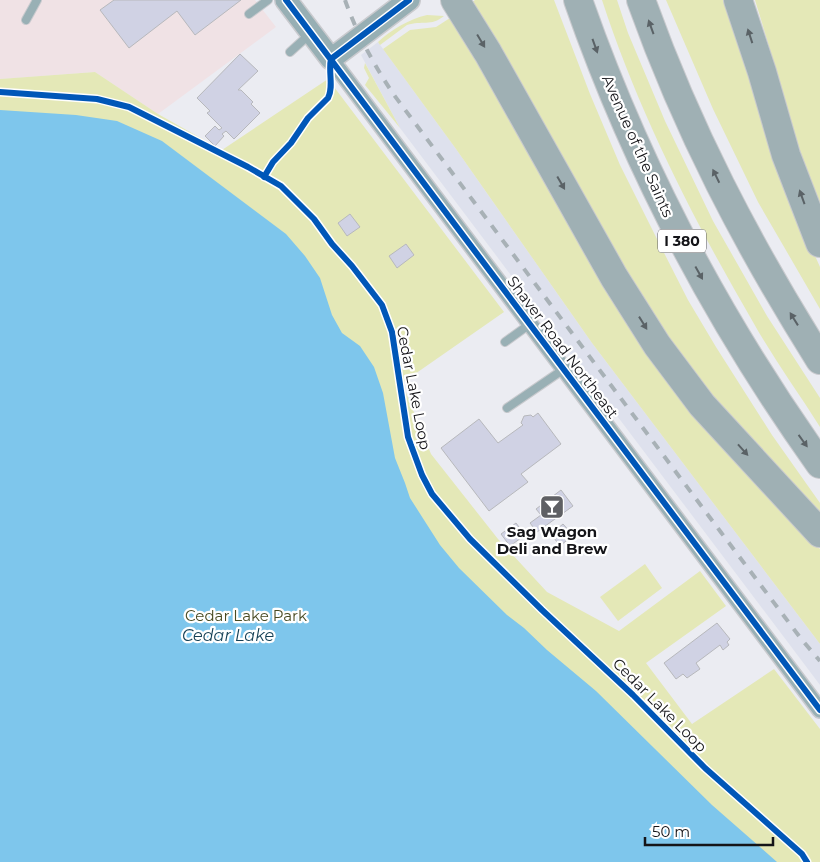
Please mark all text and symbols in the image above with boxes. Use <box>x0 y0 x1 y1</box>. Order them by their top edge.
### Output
one-way arrow <box>647 20 654 35</box>
one-way arrow <box>746 28 754 43</box>
one-way arrow <box>476 35 485 48</box>
one-way arrow <box>591 39 599 54</box>
street label: Avenue of the Saints <box>598 72 678 220</box>
one-way arrow <box>711 169 720 184</box>
one-way arrow <box>556 176 565 189</box>
one-way arrow <box>798 190 805 205</box>
road number: I 380 <box>658 230 706 252</box>
one-way arrow <box>695 266 703 280</box>
street label: Shaver Road Northeast <box>503 272 623 422</box>
one-way arrow <box>789 312 799 325</box>
one-way arrow <box>638 316 648 329</box>
street label: Cedar Lake Loop <box>393 325 435 451</box>
one-way arrow <box>798 434 808 447</box>
one-way arrow <box>737 444 749 456</box>
bar icon: Sag Wagon Deli and Brew <box>539 494 565 520</box>
place label: Sag Wagon Deli and Brew <box>497 522 608 558</box>
park label: Cedar Lake Park <box>185 606 307 625</box>
water label: Cedar Lake <box>182 626 274 645</box>
street label: Cedar Lake Loop <box>609 654 711 756</box>
scale bar <box>645 814 772 846</box>
text: 50 m <box>652 822 690 841</box>

